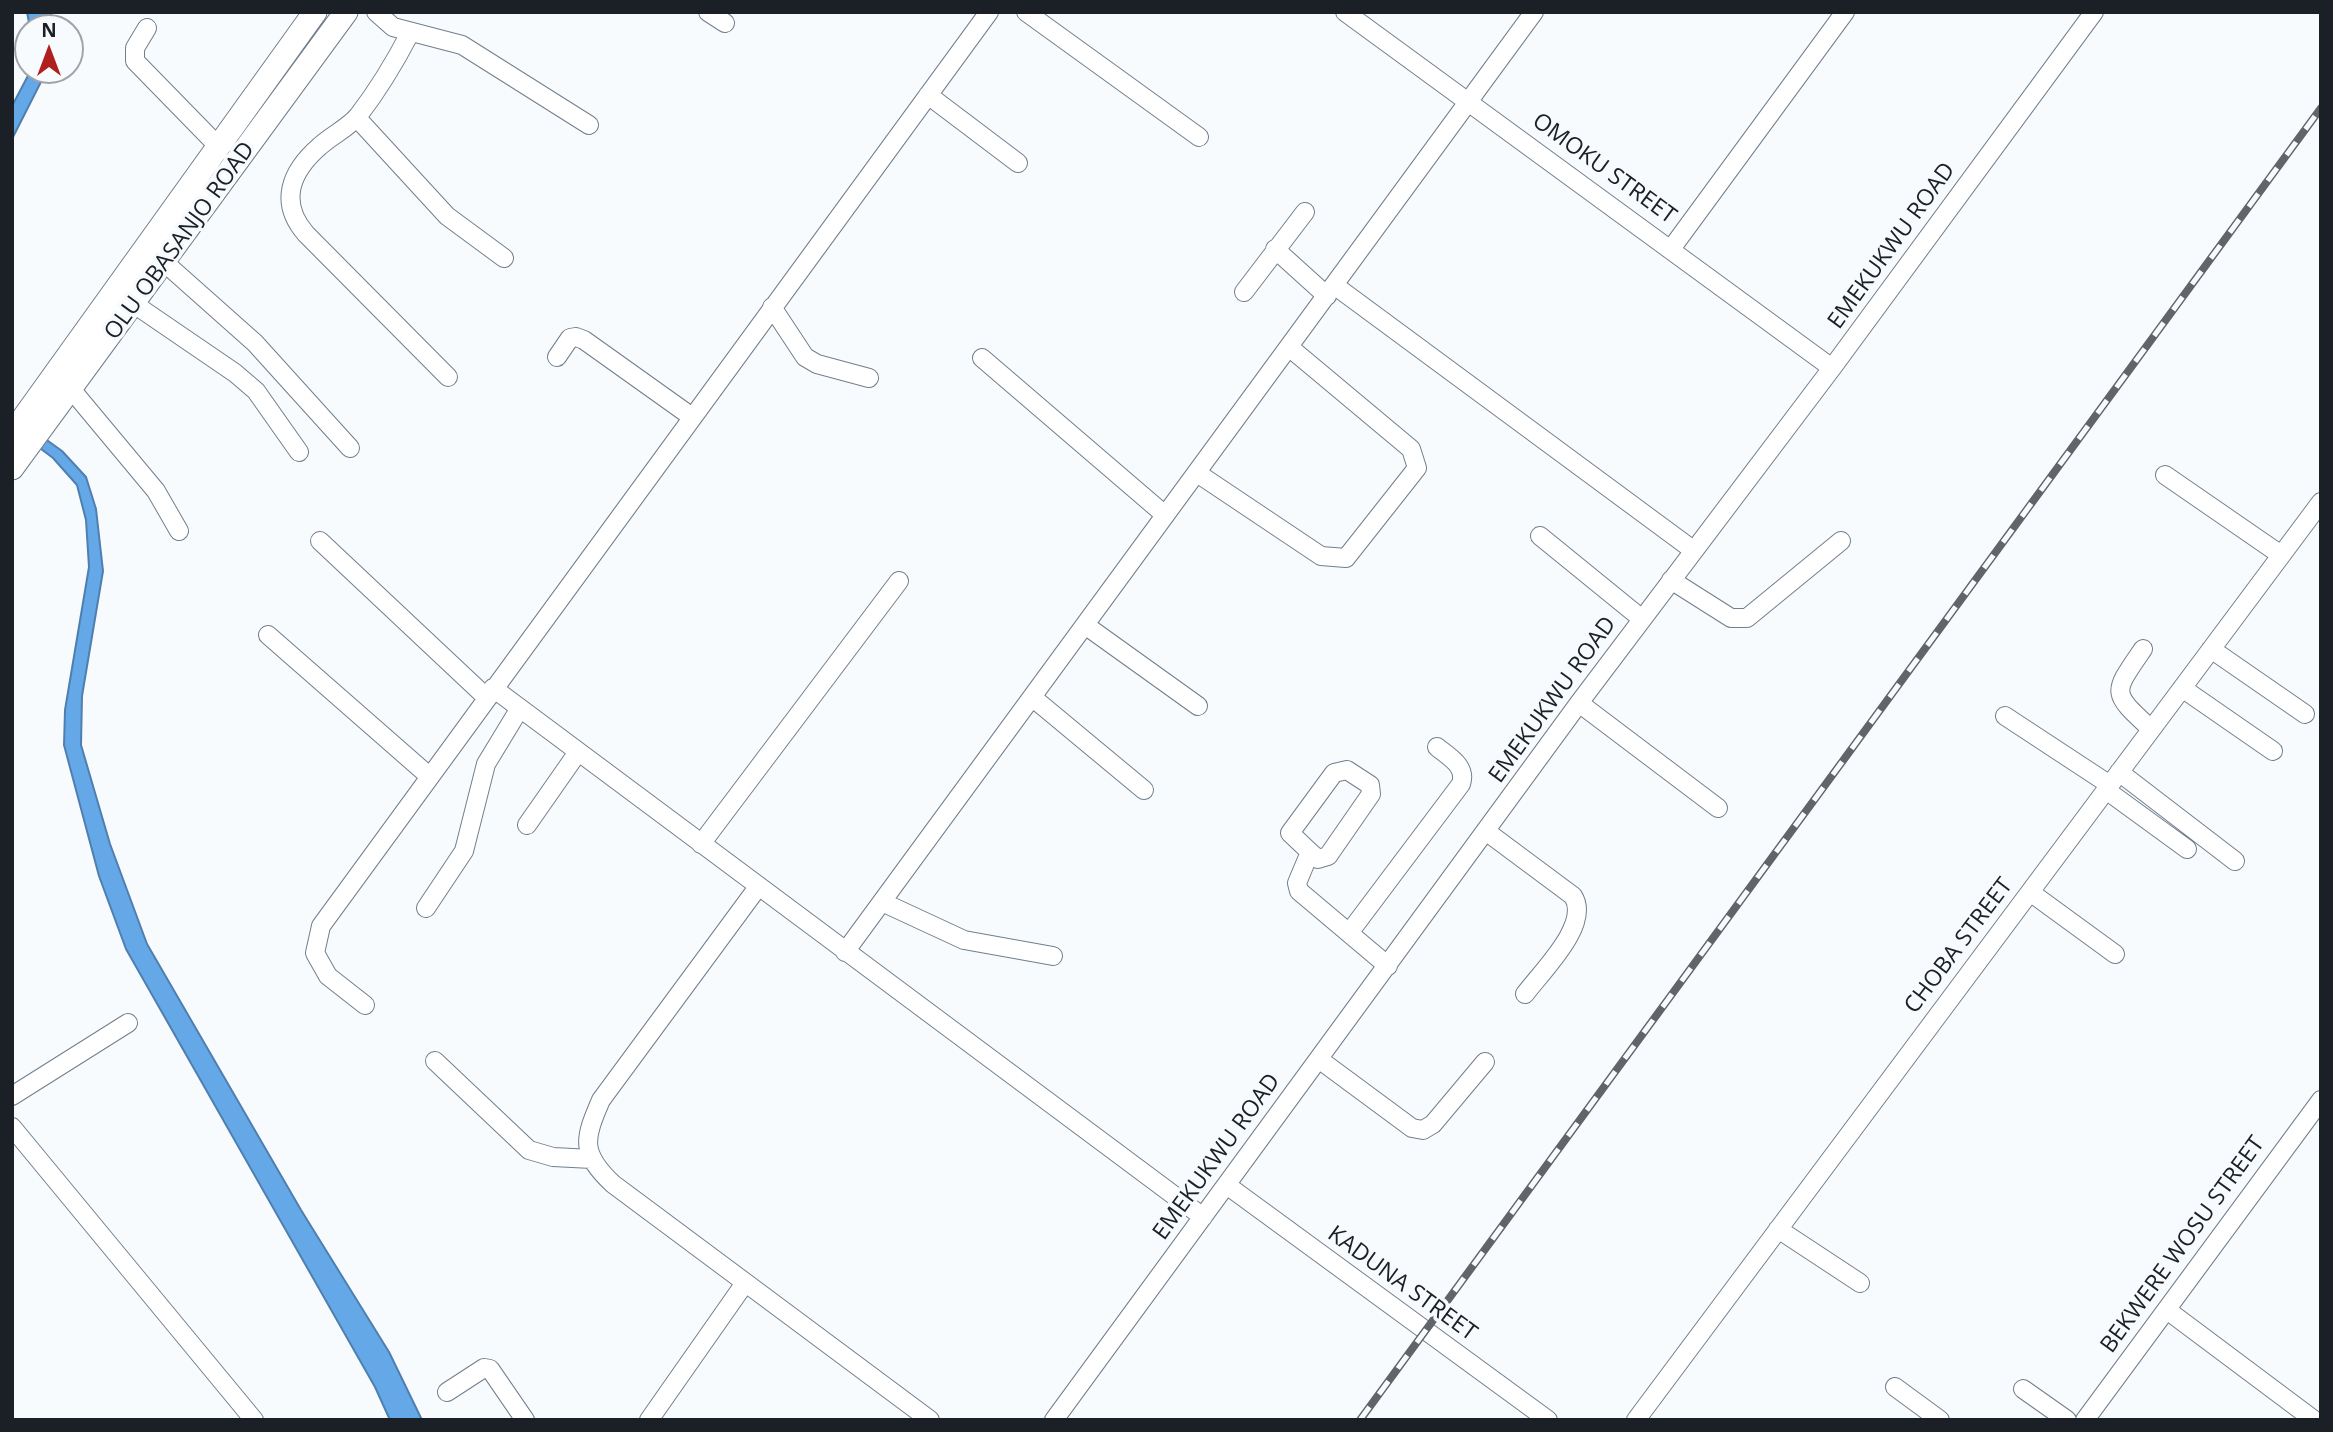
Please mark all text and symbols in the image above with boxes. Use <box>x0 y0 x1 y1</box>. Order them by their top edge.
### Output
north arrow <box>14 14 84 84</box>
text: N <box>41 17 57 43</box>
street label: OMOKU STREET <box>1527 108 1681 230</box>
street label: OLU OBASANJO ROAD <box>99 137 261 345</box>
street label: EMEKUKWU ROAD <box>1823 158 1961 334</box>
street label: EMEKUKWU ROAD <box>1484 612 1622 788</box>
street label: CHOBA STREET <box>1899 873 2019 1019</box>
street label: EMEKUKWU ROAD <box>1148 1069 1286 1245</box>
street label: BEKWERE WOSU STREET <box>2095 1131 2271 1359</box>
street label: KADUNA STREET <box>1322 1221 1482 1347</box>

